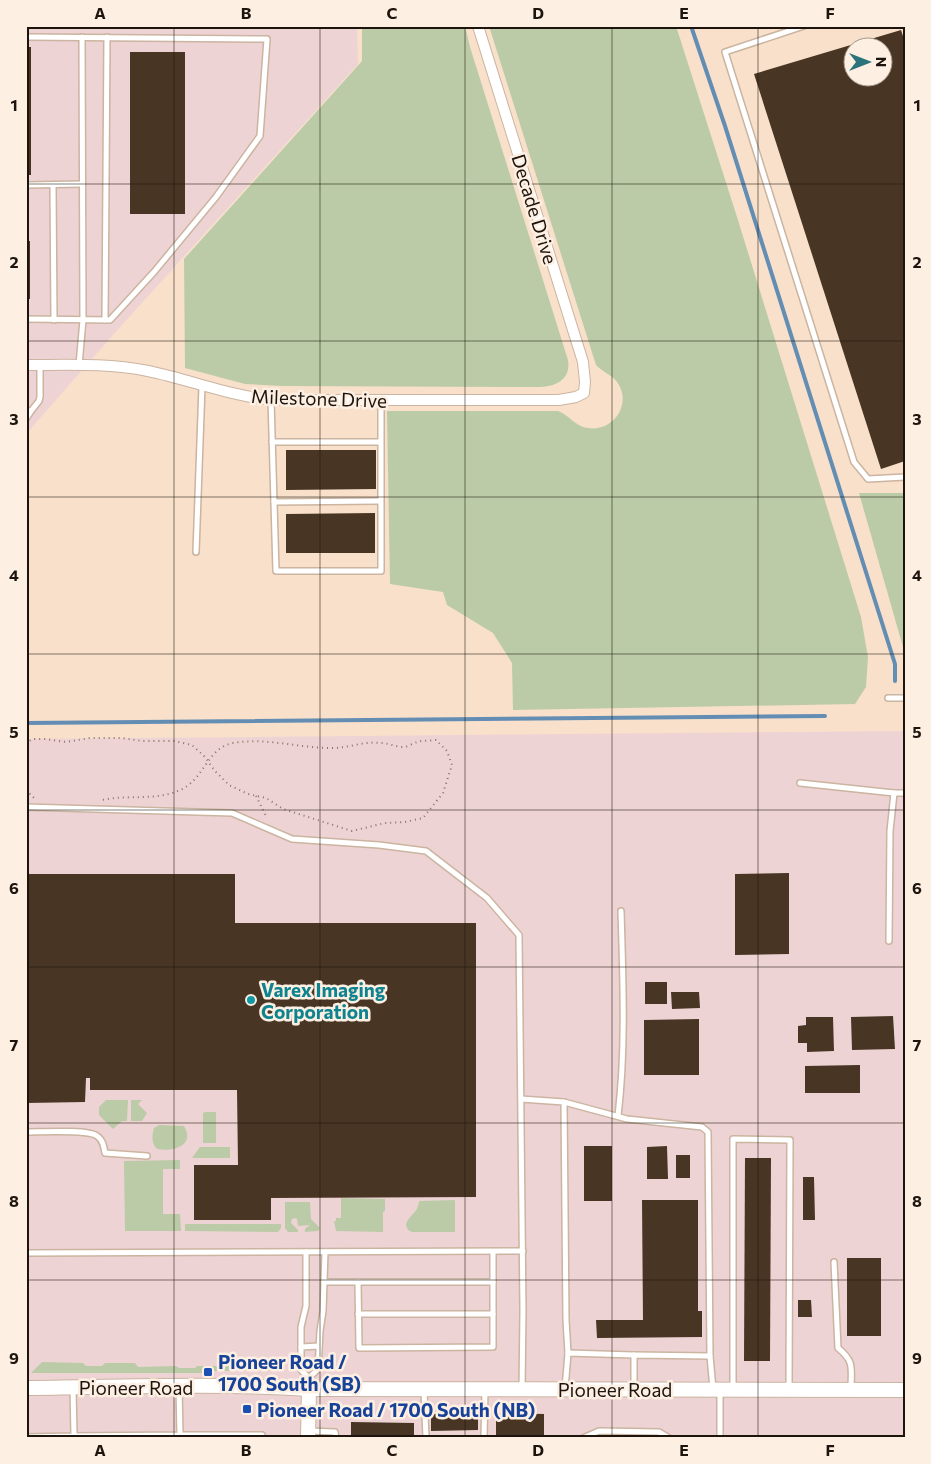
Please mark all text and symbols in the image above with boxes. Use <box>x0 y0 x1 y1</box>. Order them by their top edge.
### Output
text: A <box>94 3 106 22</box>
text: B <box>241 3 252 22</box>
text: C <box>387 3 398 22</box>
text: D <box>532 3 544 22</box>
text: E <box>679 3 689 22</box>
text: F <box>825 3 835 22</box>
north arrow <box>844 38 894 88</box>
text: N <box>873 57 890 67</box>
text: 1 <box>10 95 18 114</box>
text: 1 <box>913 95 921 114</box>
street label: Decade Drive <box>507 151 563 267</box>
text: 2 <box>9 252 19 271</box>
text: 2 <box>912 252 922 271</box>
street label: Milestone Drive <box>251 384 387 412</box>
text: 3 <box>9 409 19 428</box>
text: 3 <box>912 409 922 428</box>
text: 4 <box>9 565 19 584</box>
text: 4 <box>912 565 922 584</box>
text: 5 <box>9 722 19 741</box>
text: 5 <box>912 722 922 741</box>
text: 6 <box>9 878 19 897</box>
text: 6 <box>912 878 922 897</box>
place label: Varex Imaging Corporation <box>261 978 386 1023</box>
marker: Varex Imaging Corporation <box>245 994 257 1006</box>
text: 7 <box>10 1035 19 1054</box>
text: 7 <box>913 1035 922 1054</box>
text: 8 <box>9 1191 19 1210</box>
text: 8 <box>912 1191 922 1210</box>
text: 9 <box>9 1348 19 1367</box>
text: 9 <box>912 1348 922 1367</box>
place label: Pioneer Road / 1700 South (SB) <box>218 1350 361 1395</box>
marker: Pioneer Road / 1700 South (SB) <box>202 1366 214 1378</box>
street label: Pioneer Road <box>79 1376 193 1399</box>
street label: Pioneer Road <box>558 1378 672 1401</box>
place label: Pioneer Road / 1700 South (NB) <box>257 1398 535 1421</box>
marker: Pioneer Road / 1700 South (NB) <box>241 1403 253 1415</box>
text: A <box>94 1440 106 1459</box>
text: B <box>241 1440 252 1459</box>
text: C <box>387 1440 398 1459</box>
text: D <box>532 1440 544 1459</box>
text: E <box>679 1440 689 1459</box>
text: F <box>825 1440 835 1459</box>

